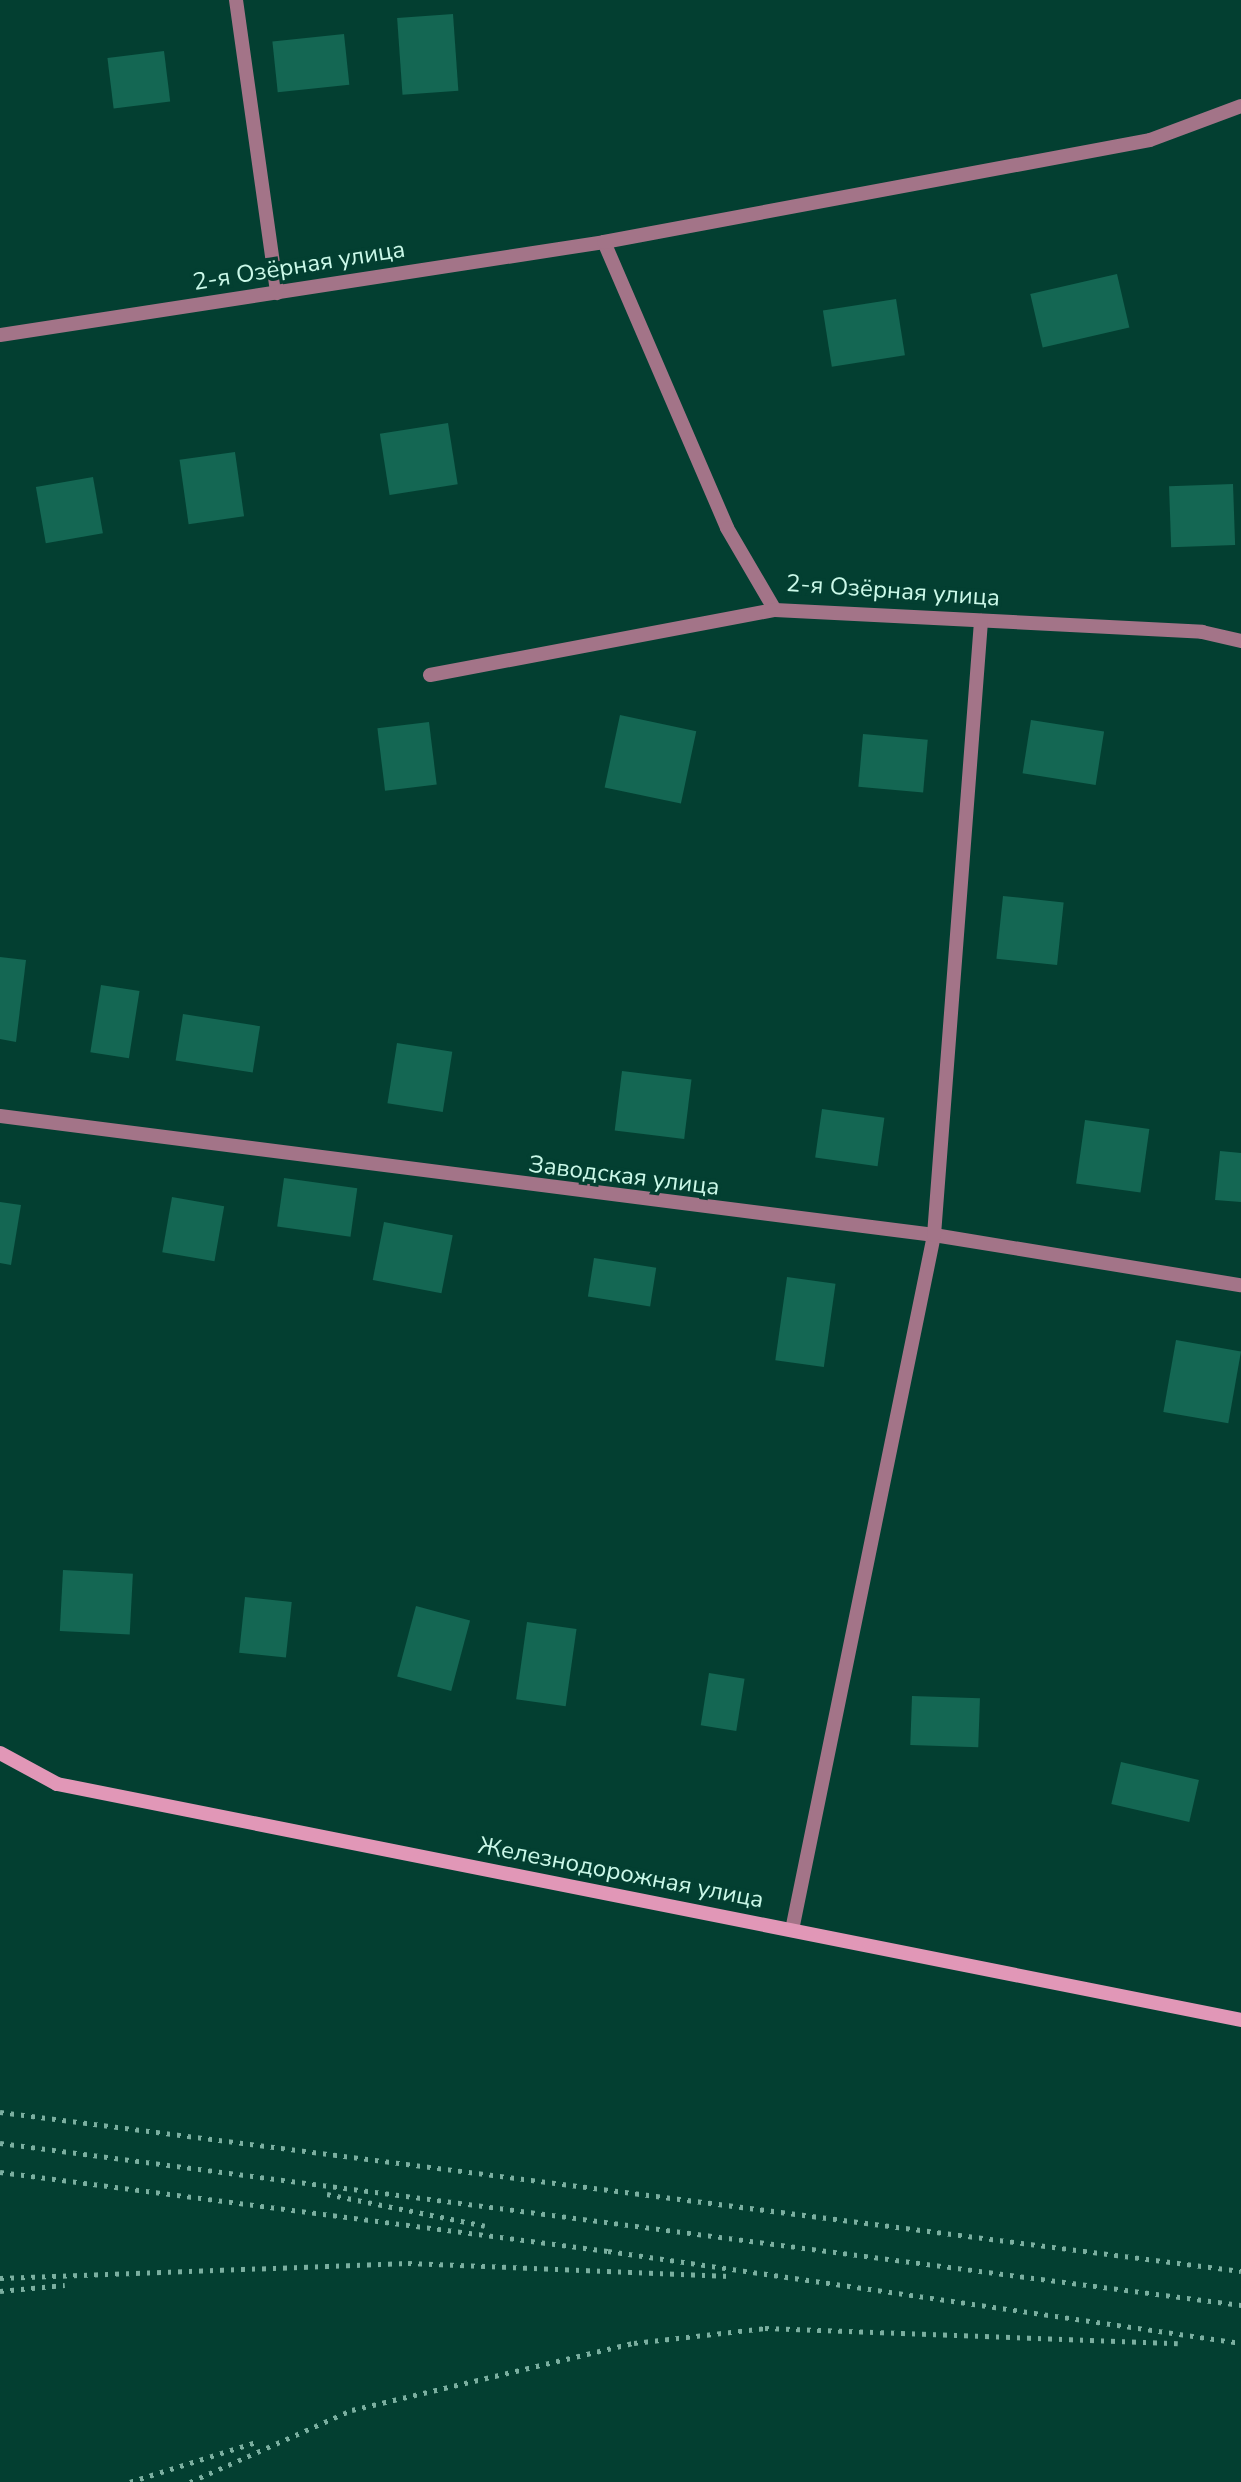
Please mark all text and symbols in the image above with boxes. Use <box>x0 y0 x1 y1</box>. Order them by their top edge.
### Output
street label: 2-я Озёрная улица <box>191 235 407 297</box>
street label: 2-я Озёрная улица <box>785 569 1001 613</box>
street label: Заводская улица <box>527 1150 721 1202</box>
street label: Железнодорожная улица <box>476 1831 766 1915</box>

